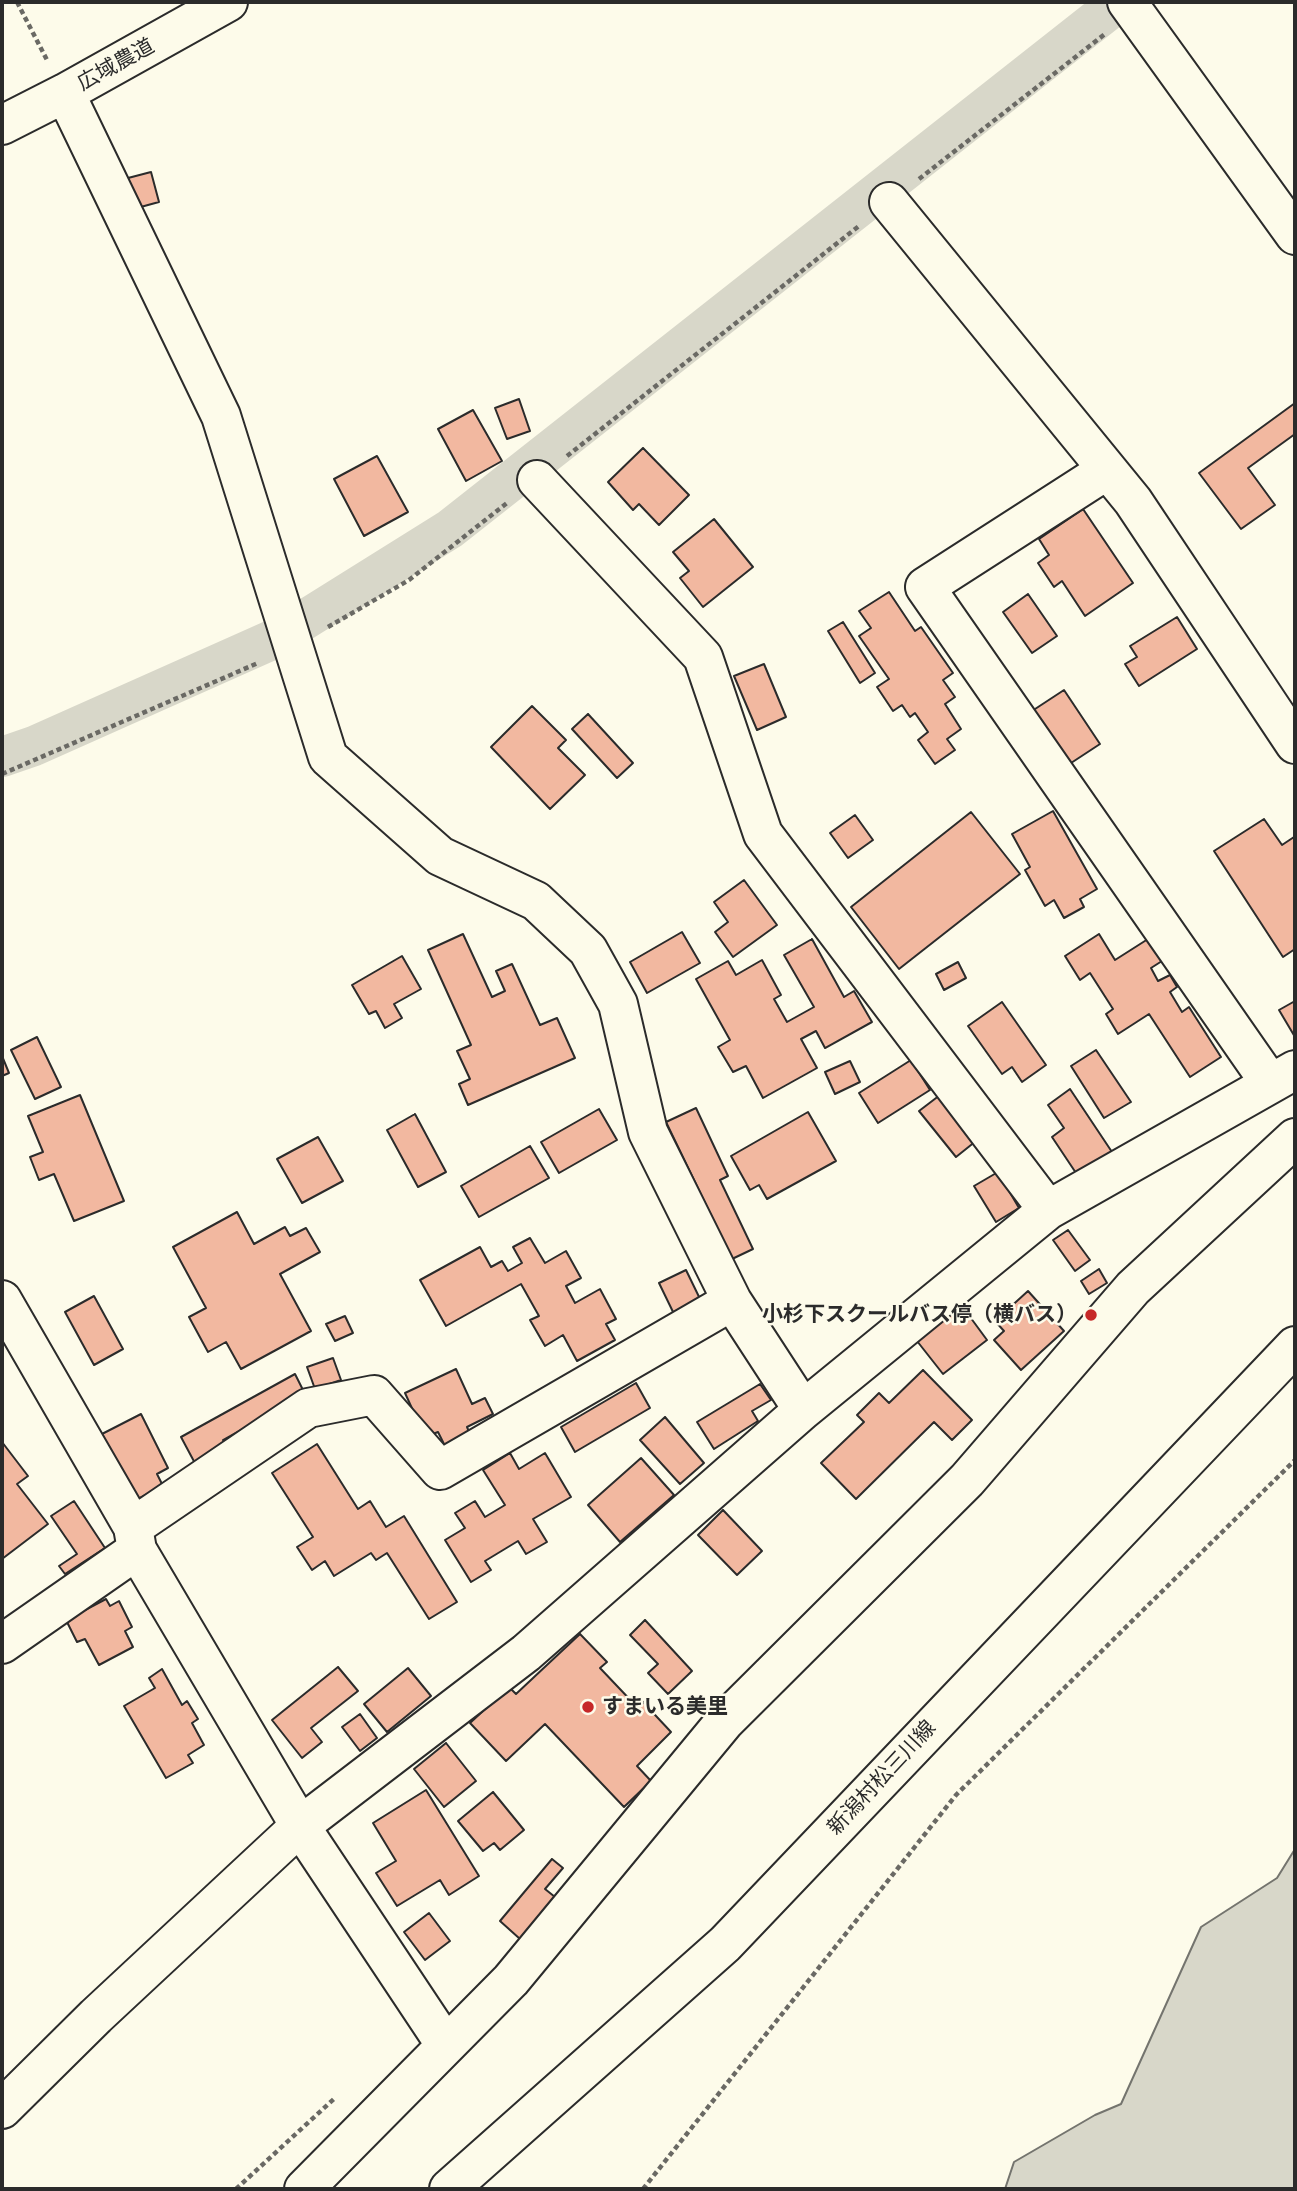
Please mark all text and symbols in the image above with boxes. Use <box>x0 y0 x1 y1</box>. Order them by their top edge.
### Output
street label: 広域農道 <box>73 34 159 96</box>
place label: 小杉下スクールバス停（横バス） <box>762 1302 1077 1328</box>
marker: 小杉下スクールバス停（横バス） <box>1083 1307 1099 1323</box>
place label: すまいる美里 <box>602 1694 728 1720</box>
marker: すまいる美里 <box>580 1699 596 1715</box>
street label: 新潟村松三川線 <box>823 1716 941 1840</box>

